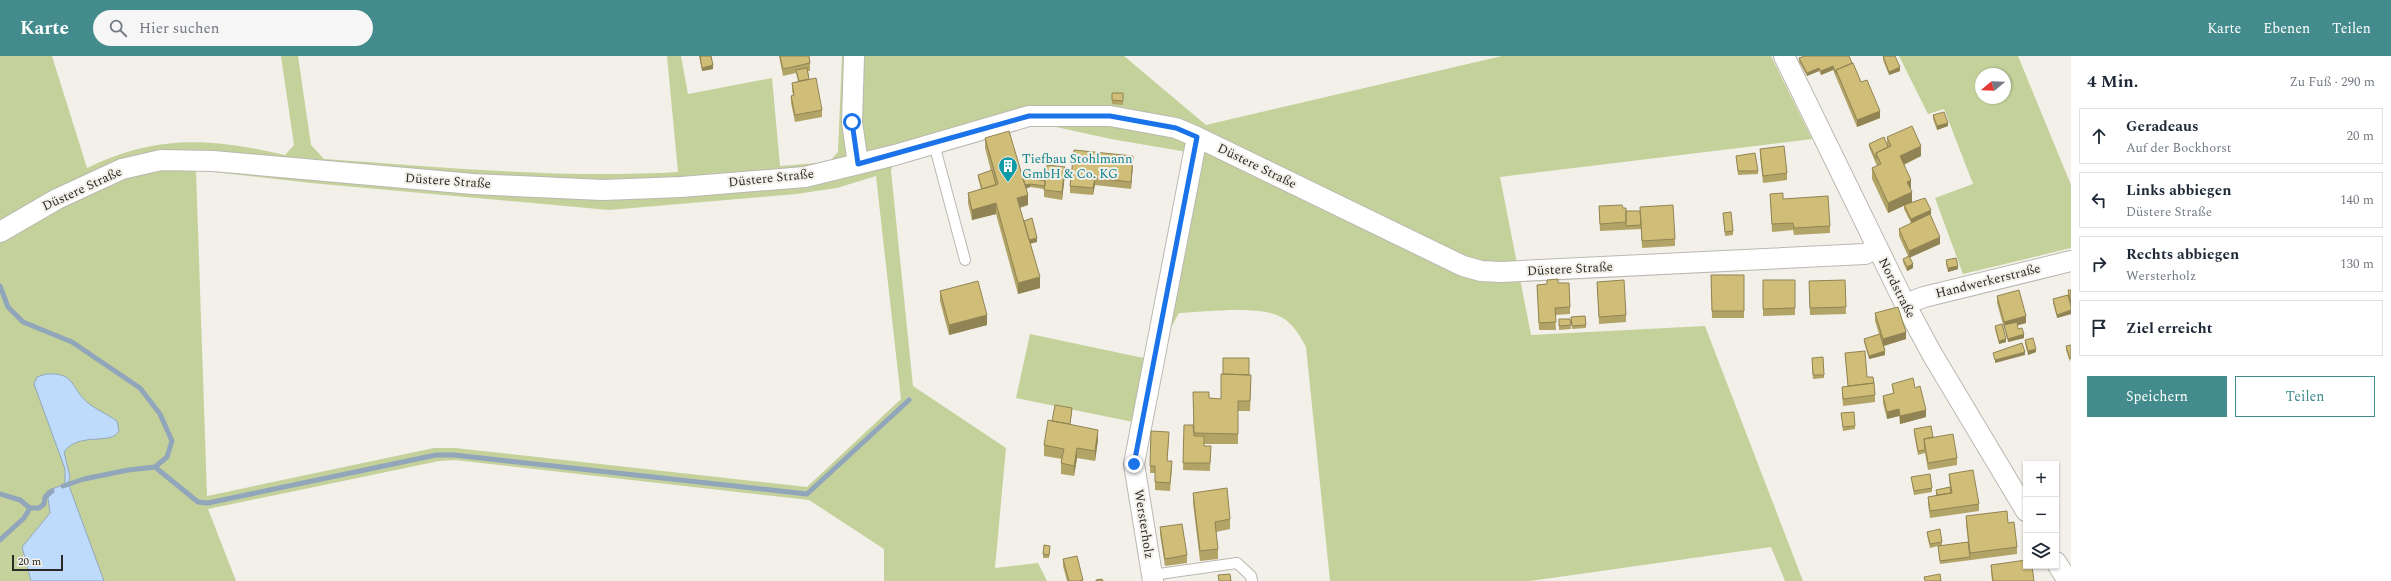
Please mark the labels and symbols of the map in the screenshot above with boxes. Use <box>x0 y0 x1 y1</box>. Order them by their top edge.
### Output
north arrow <box>1975 68 2011 104</box>
route start <box>843 113 861 131</box>
street label: Düstere Straße <box>1214 138 1300 194</box>
place label: Tiefbau Stohlmann GmbH & Co. KG <box>1022 149 1133 184</box>
building icon: Tiefbau Stohlmann GmbH & Co. KG <box>997 155 1019 183</box>
street label: Düstere Straße <box>39 162 125 216</box>
street label: Düstere Straße <box>727 164 815 192</box>
street label: Düstere Straße <box>404 168 492 194</box>
street label: Nordstraße <box>1873 254 1921 322</box>
street label: Düstere Straße <box>1527 257 1613 281</box>
street label: Handwerkerstraße <box>1933 258 2043 304</box>
route end <box>1125 455 1143 473</box>
street label: Wersterholz <box>1129 488 1159 560</box>
scale bar <box>12 553 63 572</box>

